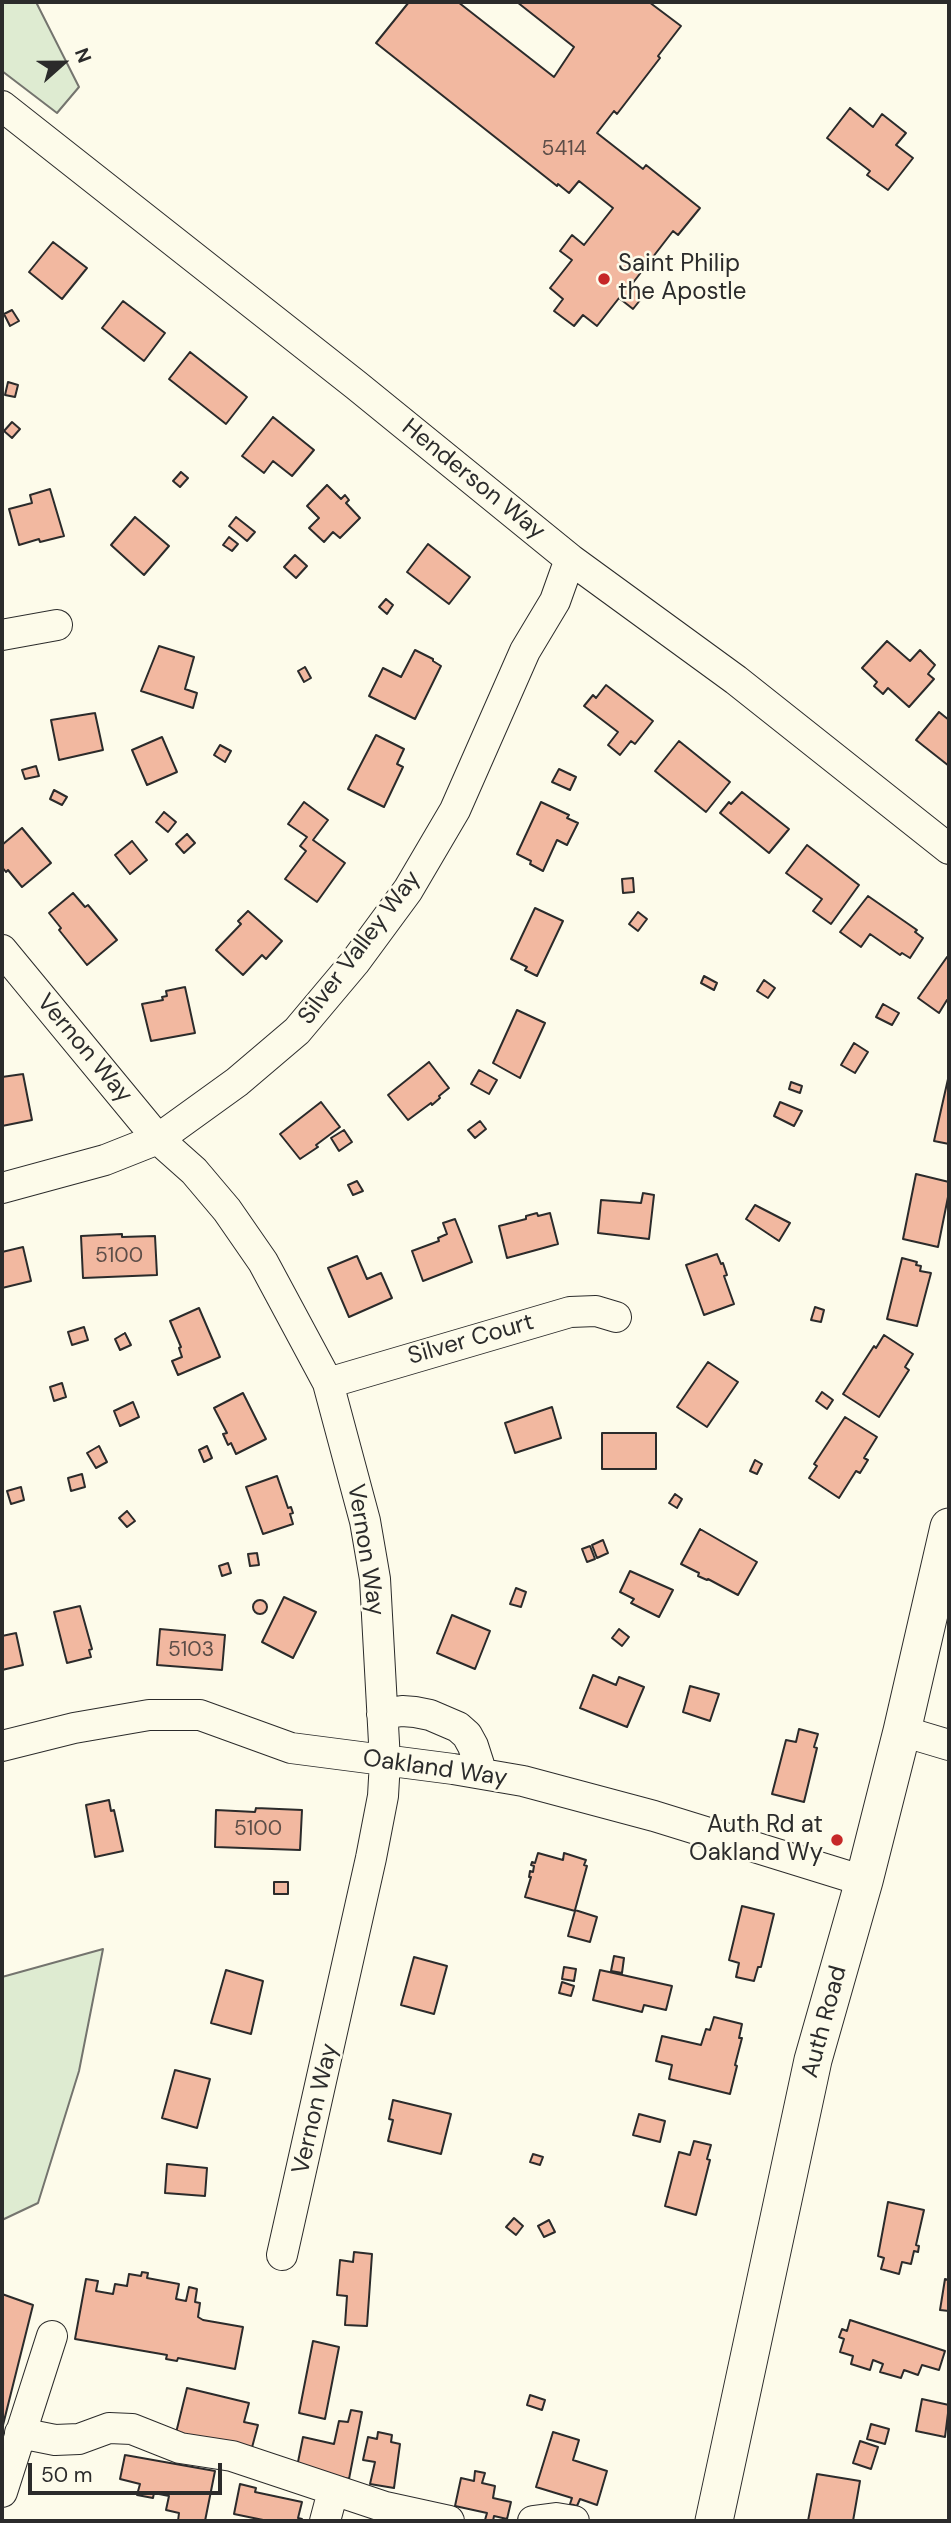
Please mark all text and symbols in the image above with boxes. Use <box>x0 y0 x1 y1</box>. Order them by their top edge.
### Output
north arrow <box>28 28 98 98</box>
text: N <box>69 44 97 66</box>
house number: 5414 <box>542 136 586 162</box>
place label: Saint Philip the Apostle <box>618 251 746 307</box>
marker: Saint Philip the Apostle <box>596 271 612 287</box>
street label: Henderson Way <box>396 413 550 547</box>
street label: Silver Valley Way <box>293 865 427 1031</box>
street label: Vernon Way <box>30 989 138 1109</box>
house number: 5100 <box>95 1243 143 1269</box>
street label: Silver Court <box>405 1308 537 1372</box>
street label: Vernon Way <box>340 1482 390 1618</box>
house number: 5103 <box>168 1637 214 1663</box>
street label: Oakland Way <box>361 1745 509 1793</box>
place label: Auth Rd at Oakland Wy <box>689 1812 823 1868</box>
house number: 5100 <box>234 1816 282 1842</box>
marker: Auth Rd at Oakland Wy <box>829 1832 845 1848</box>
street label: Auth Road <box>796 1963 854 2081</box>
street label: Vernon Way <box>287 2041 345 2177</box>
scale bar <box>32 2450 226 2494</box>
text: 50 m <box>41 2461 92 2489</box>

